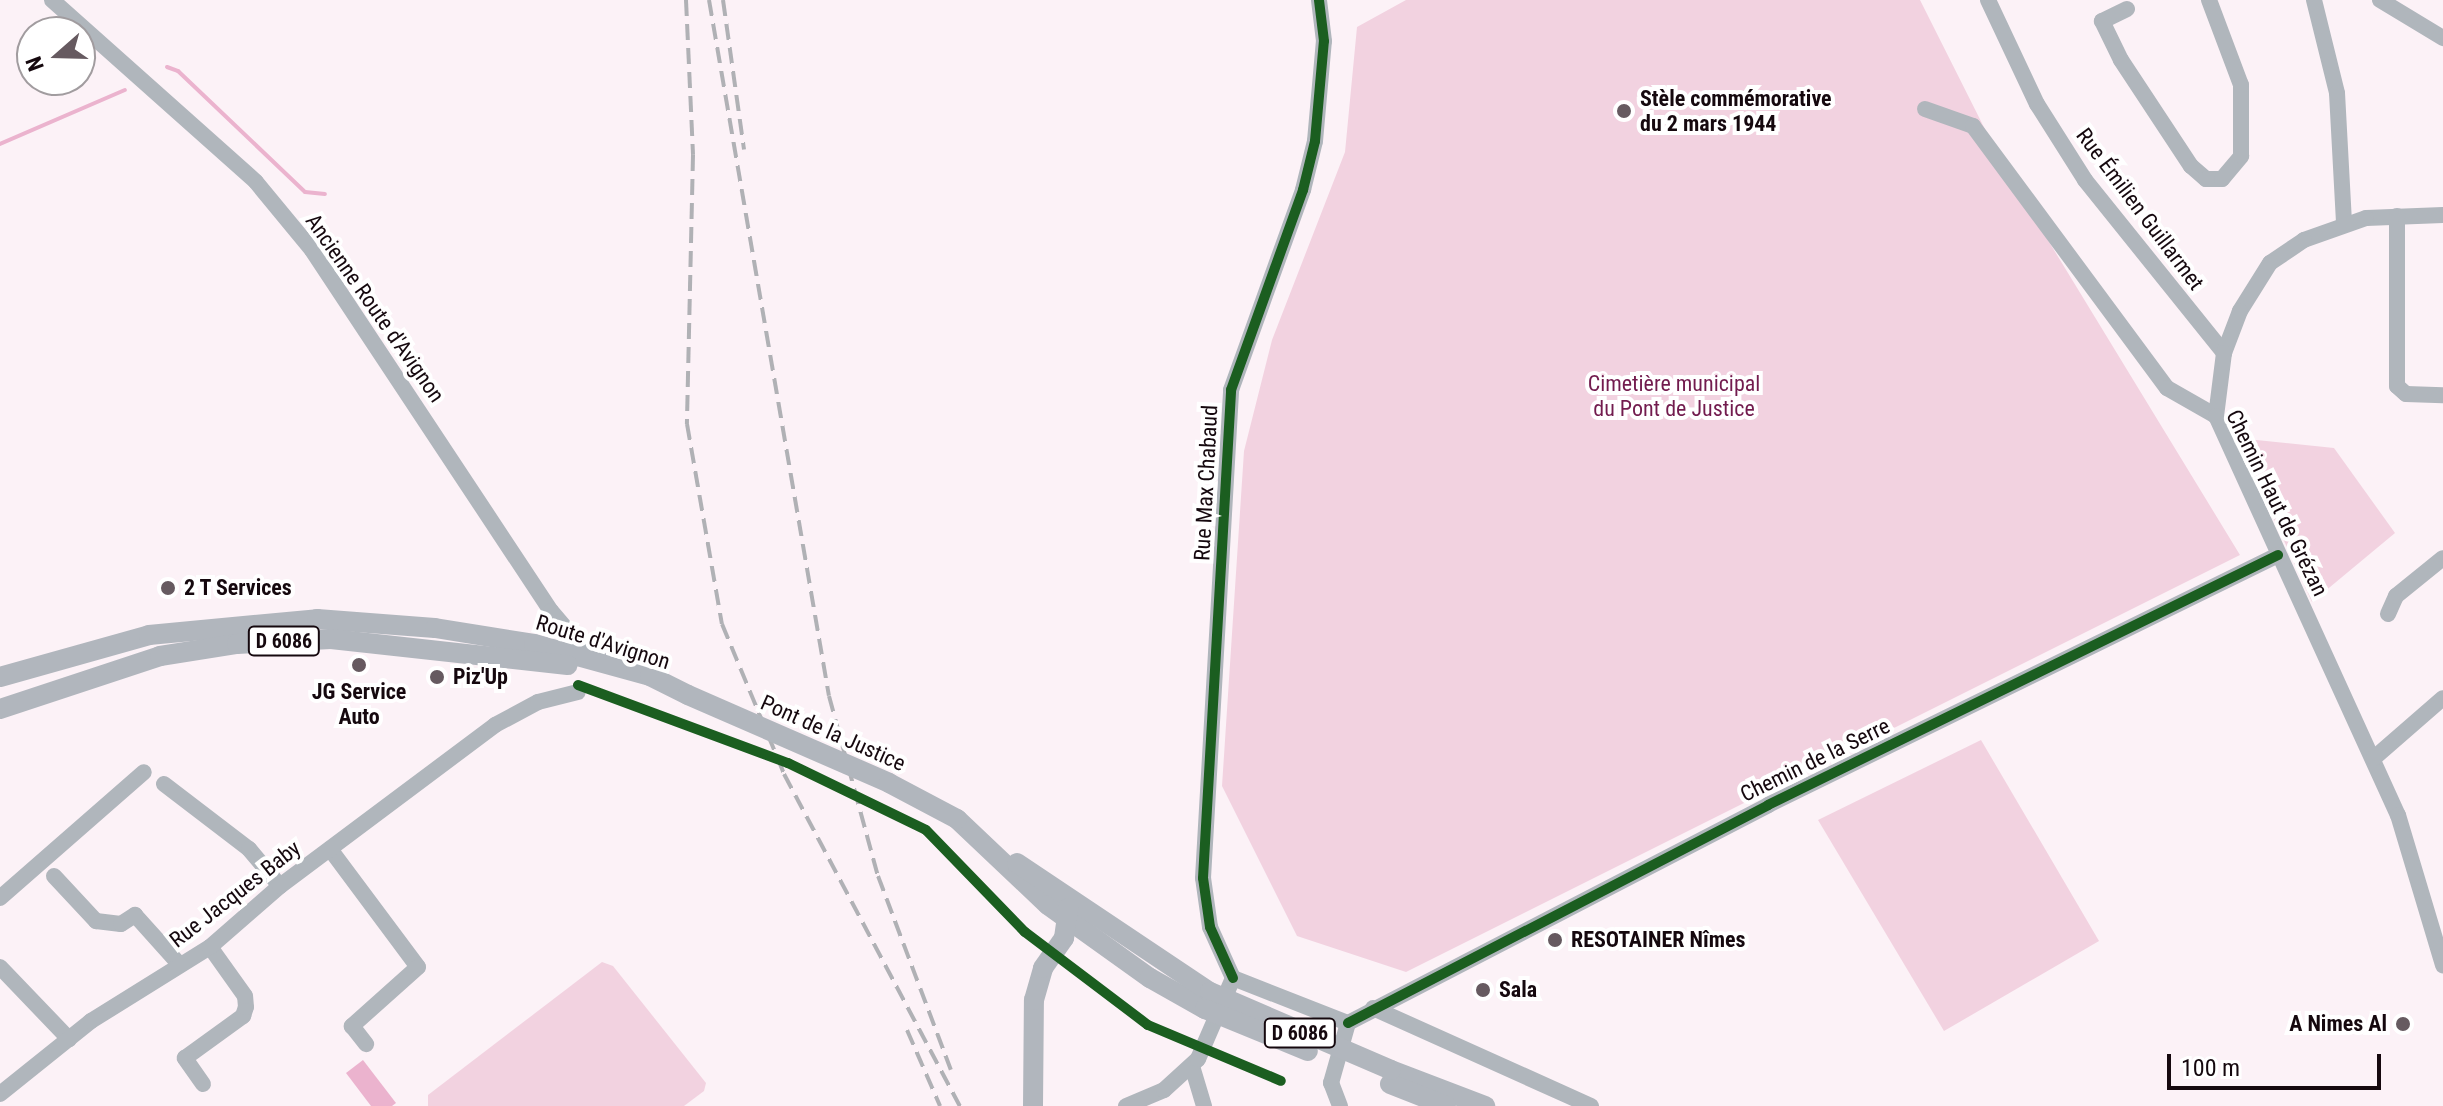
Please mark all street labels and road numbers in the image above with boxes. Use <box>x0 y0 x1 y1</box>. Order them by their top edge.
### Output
street label: Rue Émilien Guillarmet <box>2071 123 2209 295</box>
street label: Ancienne Route d'Avignon <box>300 209 450 407</box>
street label: Rue Max Chabaud <box>1189 404 1223 562</box>
street label: Chemin Haut de Grézan <box>2220 406 2334 600</box>
street label: Route d'Avignon <box>533 609 673 675</box>
road number: D 6086 <box>246 625 322 657</box>
street label: Pont de la Justice <box>757 689 909 777</box>
street label: Chemin de la Serre <box>1736 712 1894 808</box>
street label: Rue Jacques Baby <box>164 835 306 953</box>
road number: D 6086 <box>1262 1017 1338 1049</box>

